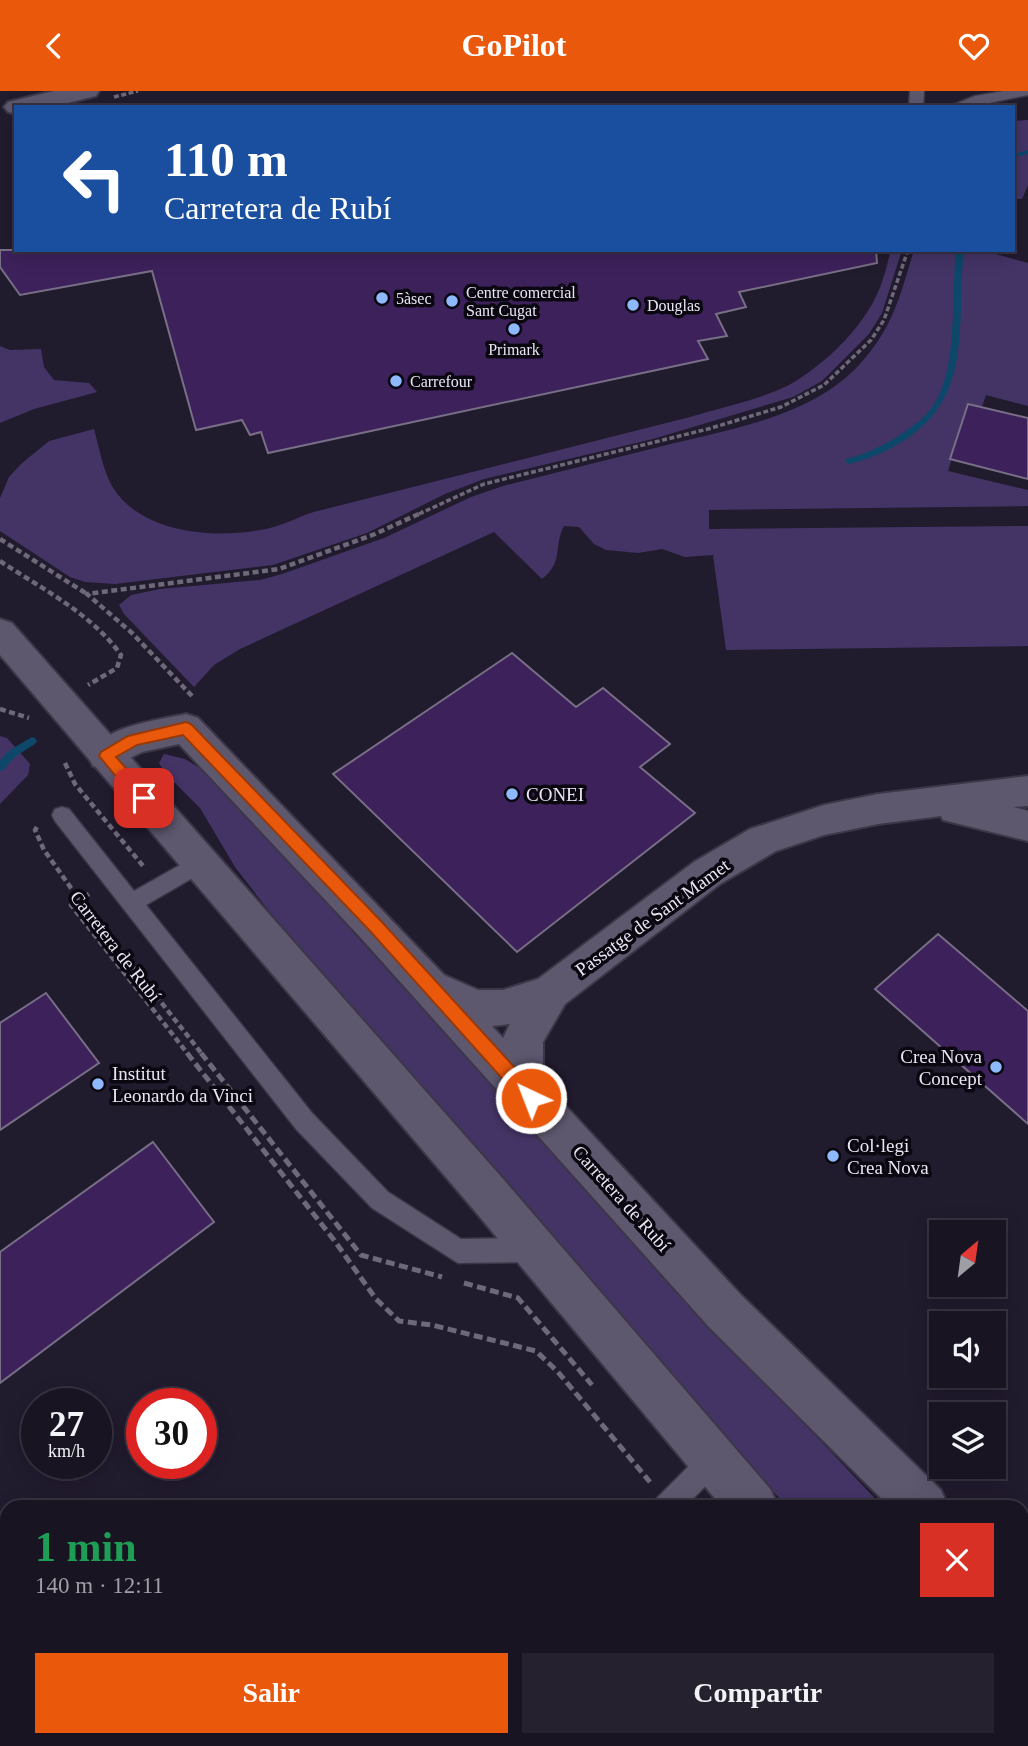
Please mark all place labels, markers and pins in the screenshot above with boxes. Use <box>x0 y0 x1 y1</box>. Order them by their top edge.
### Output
place label: Centre comercial Sant Cugat <box>466 284 576 320</box>
marker: 5àsec <box>374 290 390 306</box>
place label: 5àsec <box>396 290 432 307</box>
marker: Centre comercial Sant Cugat <box>444 293 460 309</box>
marker: Douglas <box>625 297 641 313</box>
place label: Douglas <box>647 297 700 315</box>
marker: Primark <box>506 321 522 337</box>
place label: Primark <box>488 341 540 358</box>
marker: Carrefour <box>388 373 404 389</box>
place label: Carrefour <box>410 373 473 390</box>
pin <box>114 768 174 828</box>
place label: CONEI <box>526 784 584 805</box>
marker: CONEI <box>504 786 520 802</box>
place label: Crea Nova Concept <box>900 1046 983 1089</box>
marker: Crea Nova Concept <box>988 1059 1004 1075</box>
place label: Institut Leonardo da Vinci <box>112 1063 253 1106</box>
marker: Institut Leonardo da Vinci <box>90 1076 106 1092</box>
place label: Col·legi Crea Nova <box>847 1135 929 1178</box>
marker: Col·legi Crea Nova <box>825 1148 841 1164</box>

